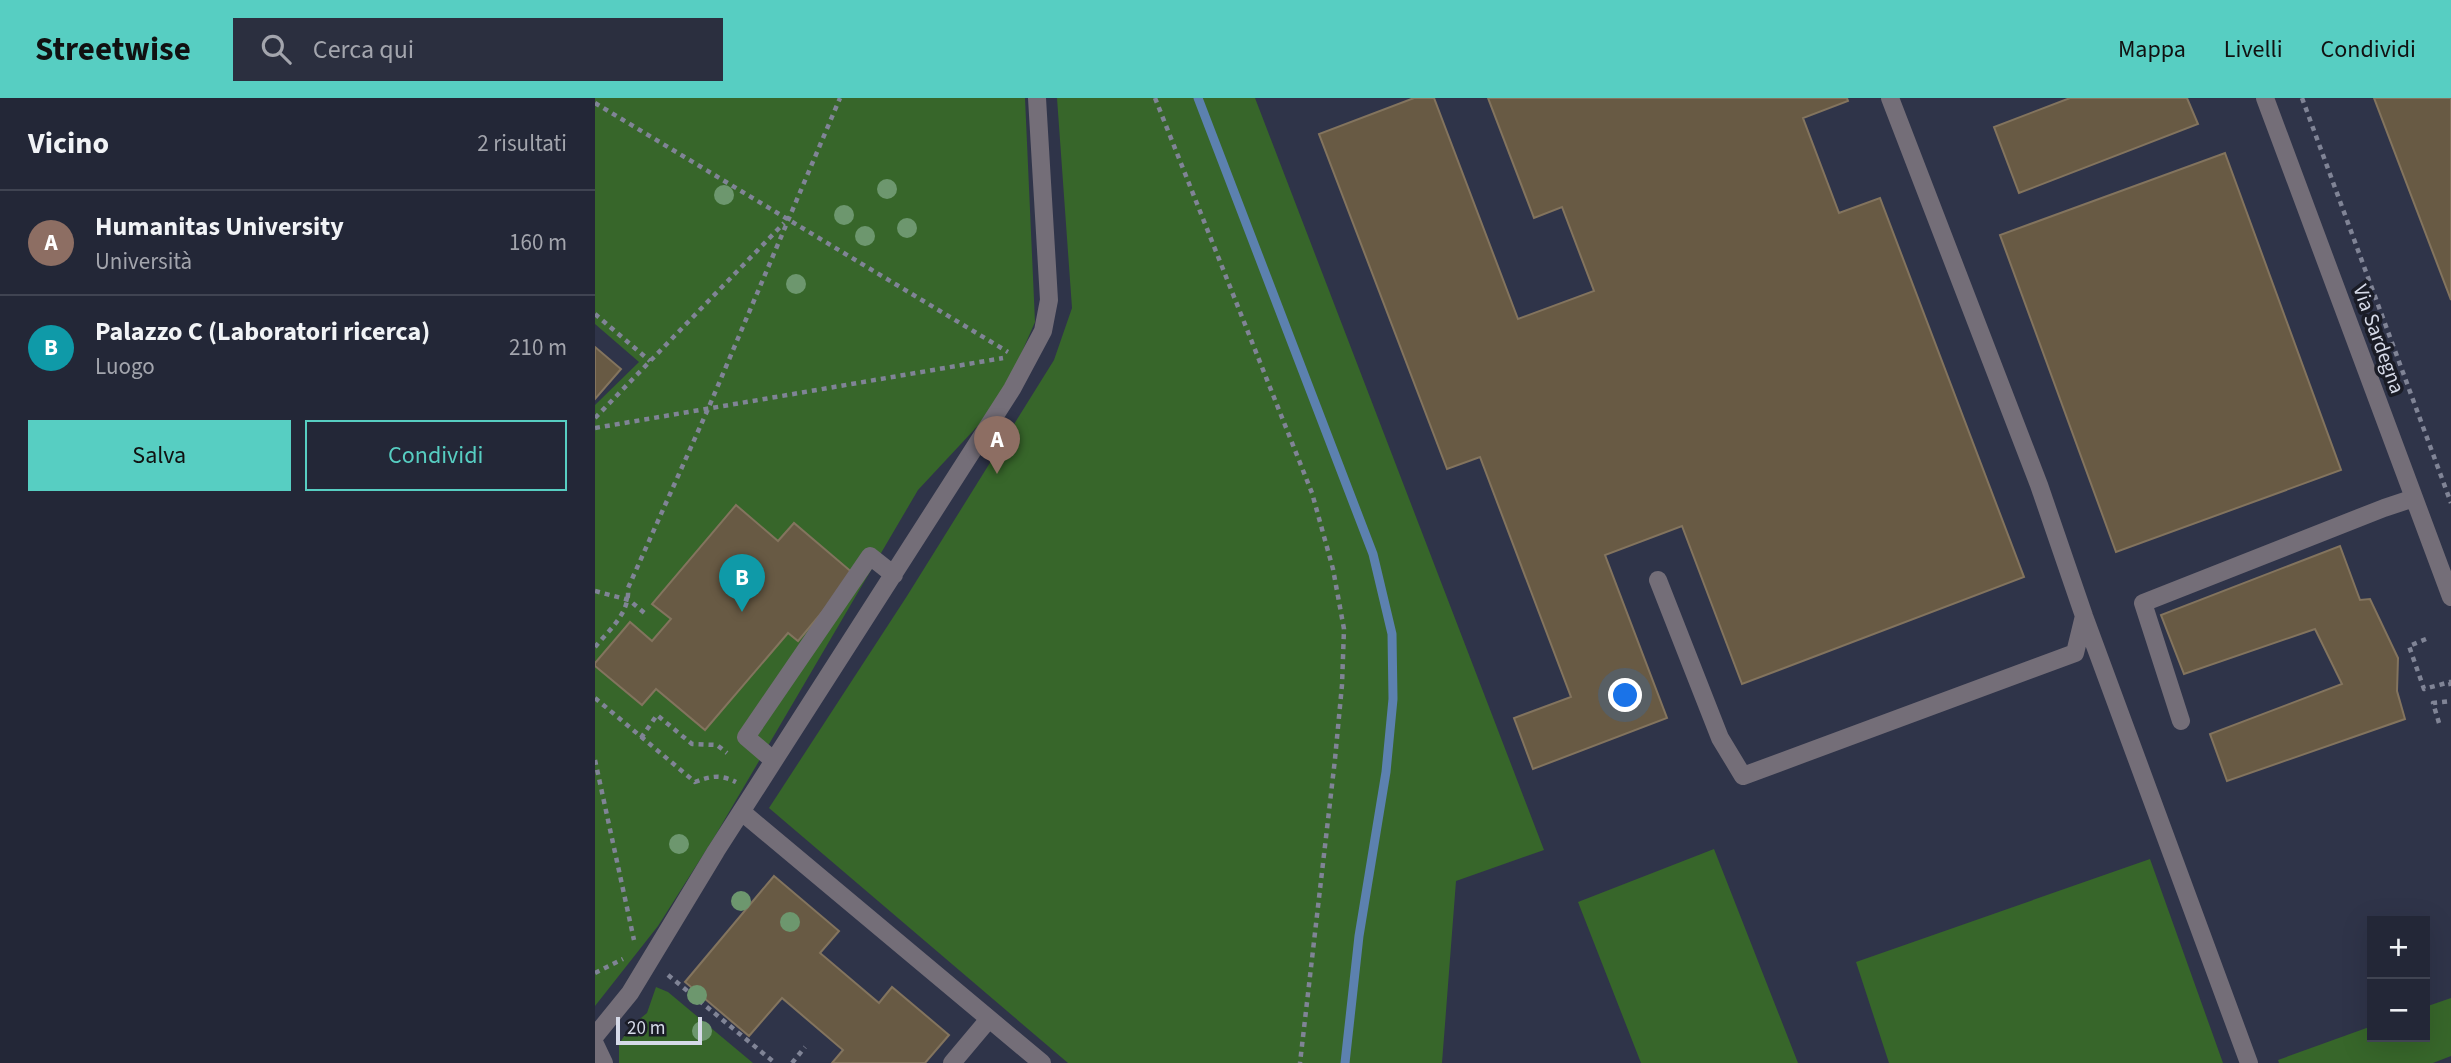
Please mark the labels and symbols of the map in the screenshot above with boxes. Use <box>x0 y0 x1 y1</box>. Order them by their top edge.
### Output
street label: Via Sardegna <box>2345 280 2413 398</box>
pin: A <box>974 416 1020 474</box>
pin: B <box>719 554 765 612</box>
your location <box>1608 678 1642 712</box>
scale bar <box>616 1014 702 1046</box>

